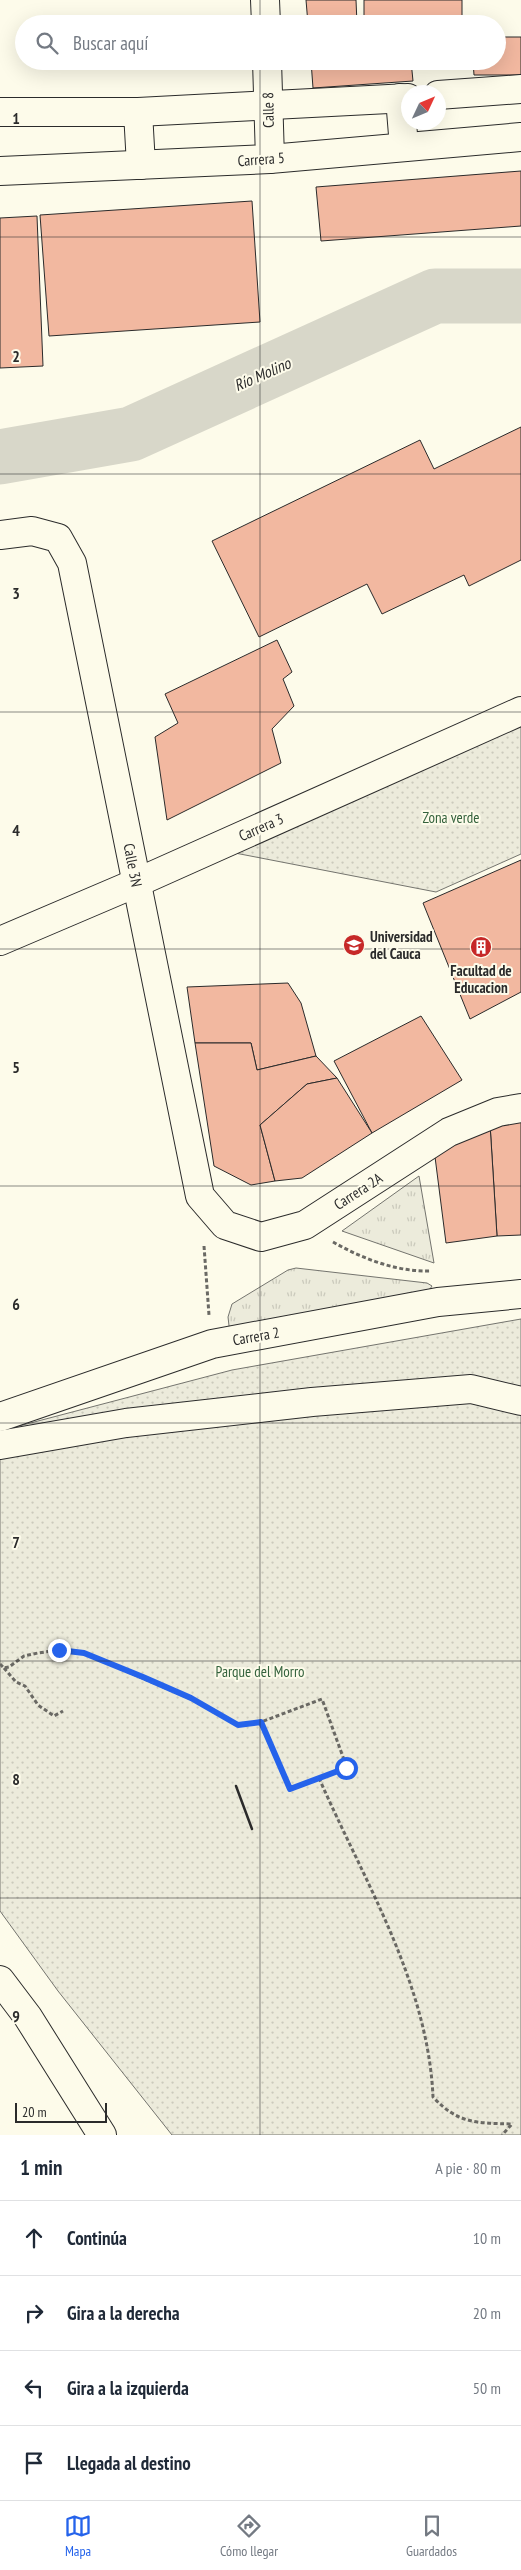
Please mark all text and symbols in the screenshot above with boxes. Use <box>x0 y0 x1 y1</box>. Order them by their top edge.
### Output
search box <box>15 15 506 70</box>
icon: search <box>33 29 61 57</box>
text: Buscar aquí <box>73 31 148 55</box>
north arrow <box>401 85 446 130</box>
street label: Calle 8 <box>258 92 278 128</box>
text: 1 <box>12 108 20 128</box>
street label: Carrera 5 <box>237 148 285 170</box>
text: 2 <box>12 346 20 366</box>
water label: Río Molino <box>231 352 294 395</box>
text: 3 <box>12 583 20 603</box>
park label: Zona verde <box>423 808 480 827</box>
street label: Carrera 3 <box>236 809 286 845</box>
text: 4 <box>12 820 20 840</box>
street label: Calle 3N <box>119 842 147 888</box>
place label: Universidad del Cauca <box>370 927 433 963</box>
school or university icon: Universidad del Cauca <box>342 933 366 957</box>
building icon: Facultad de Educacion <box>469 935 493 959</box>
place label: Facultad de Educacion <box>450 961 512 997</box>
text: 5 <box>12 1057 20 1077</box>
street label: Carrera 2A <box>330 1168 387 1214</box>
text: 6 <box>12 1294 20 1314</box>
street label: Carrera 2 <box>231 1323 281 1349</box>
text: 7 <box>12 1532 20 1552</box>
route end <box>48 1639 71 1662</box>
park label: Parque del Morro <box>216 1662 304 1681</box>
route start <box>335 1757 358 1780</box>
text: 8 <box>12 1769 20 1789</box>
text: 9 <box>12 2006 20 2026</box>
scale bar <box>15 2100 108 2123</box>
text: 20 m <box>22 2103 47 2121</box>
text: 1 min <box>20 2154 62 2181</box>
text: A pie · 80 m <box>435 2158 501 2178</box>
icon: ahead <box>20 2224 48 2252</box>
text: Continúa <box>67 2226 127 2250</box>
text: 10 m <box>473 2228 501 2248</box>
icon: right <box>20 2299 48 2327</box>
text: Gira a la derecha <box>67 2301 180 2325</box>
text: 20 m <box>473 2303 501 2323</box>
icon: left <box>20 2374 48 2402</box>
text: Gira a la izquierda <box>67 2376 189 2400</box>
text: 50 m <box>473 2378 501 2398</box>
icon: arrive <box>20 2449 48 2477</box>
text: Llegada al destino <box>67 2451 191 2475</box>
tab: Mapa <box>64 2512 92 2560</box>
tab: Cómo llegar <box>220 2512 278 2560</box>
tab: Guardados <box>406 2512 457 2560</box>

